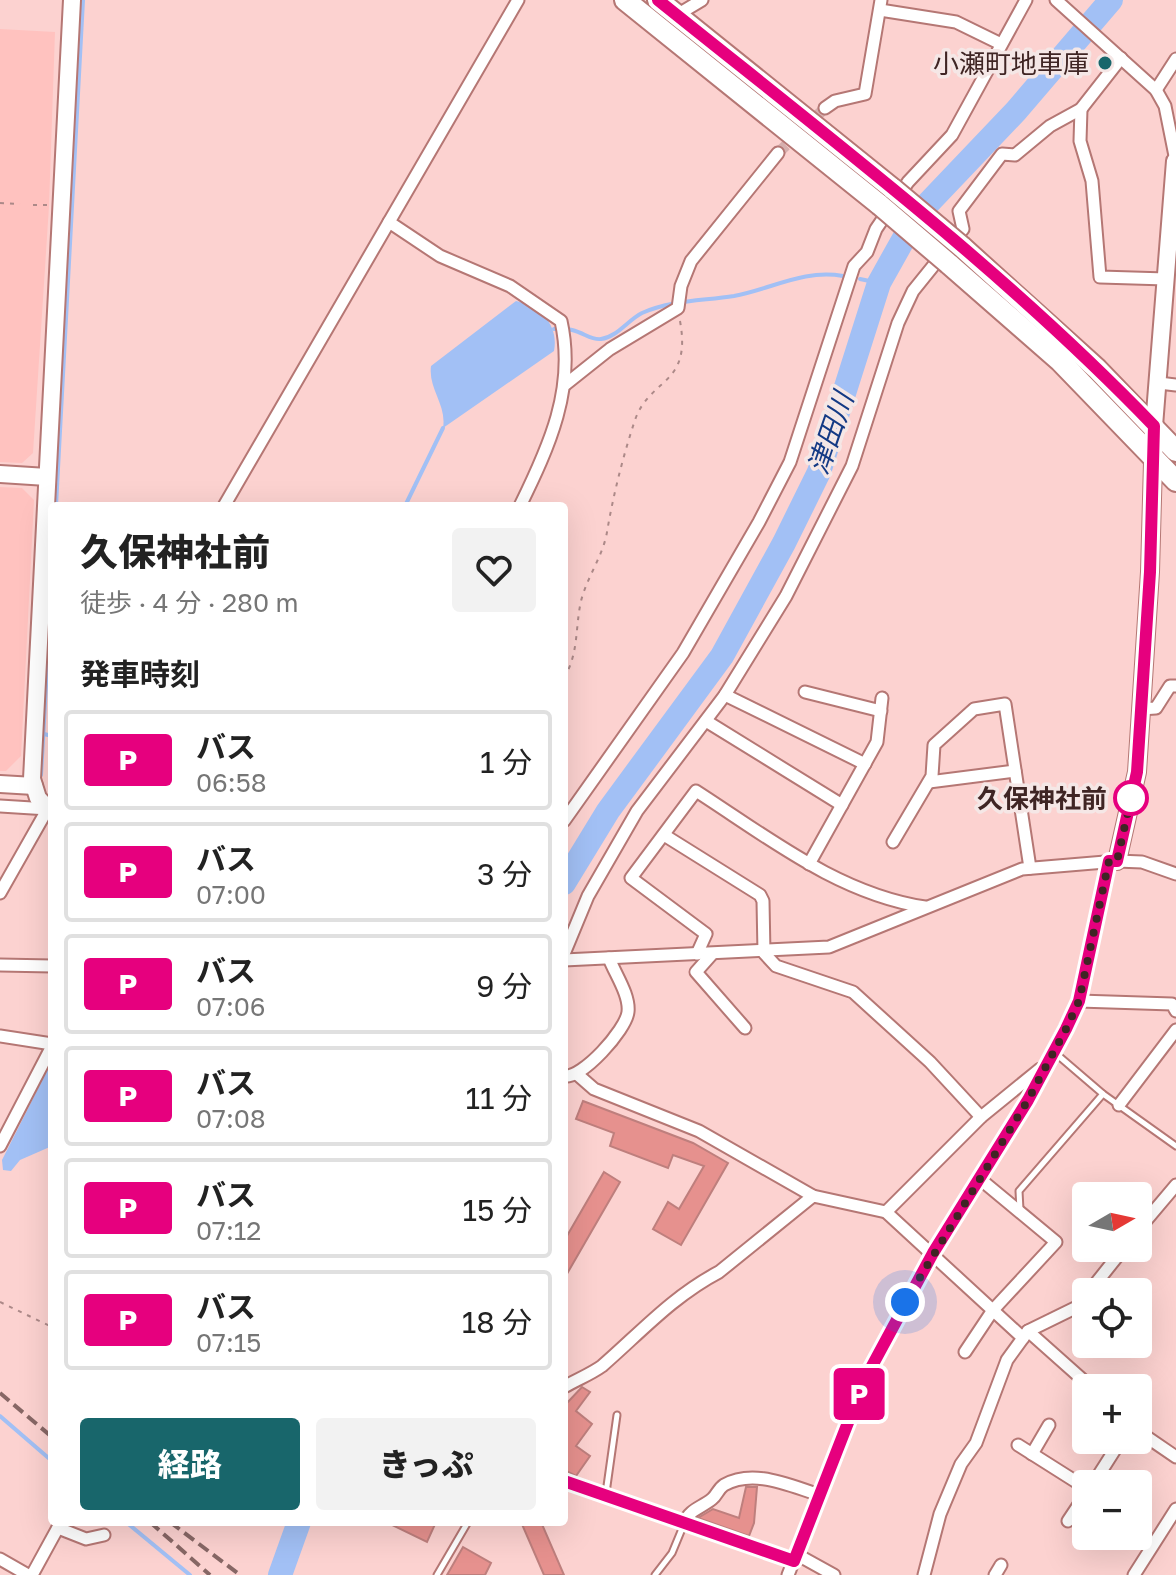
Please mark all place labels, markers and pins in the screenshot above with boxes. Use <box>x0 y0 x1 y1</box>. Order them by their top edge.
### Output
place label: 小瀬町地車庫 <box>933 48 1089 79</box>
marker: 小瀬町地車庫 <box>1096 54 1114 72</box>
marker: 久保神社前 <box>1114 781 1148 815</box>
place label: 久保神社前 <box>977 783 1107 814</box>

